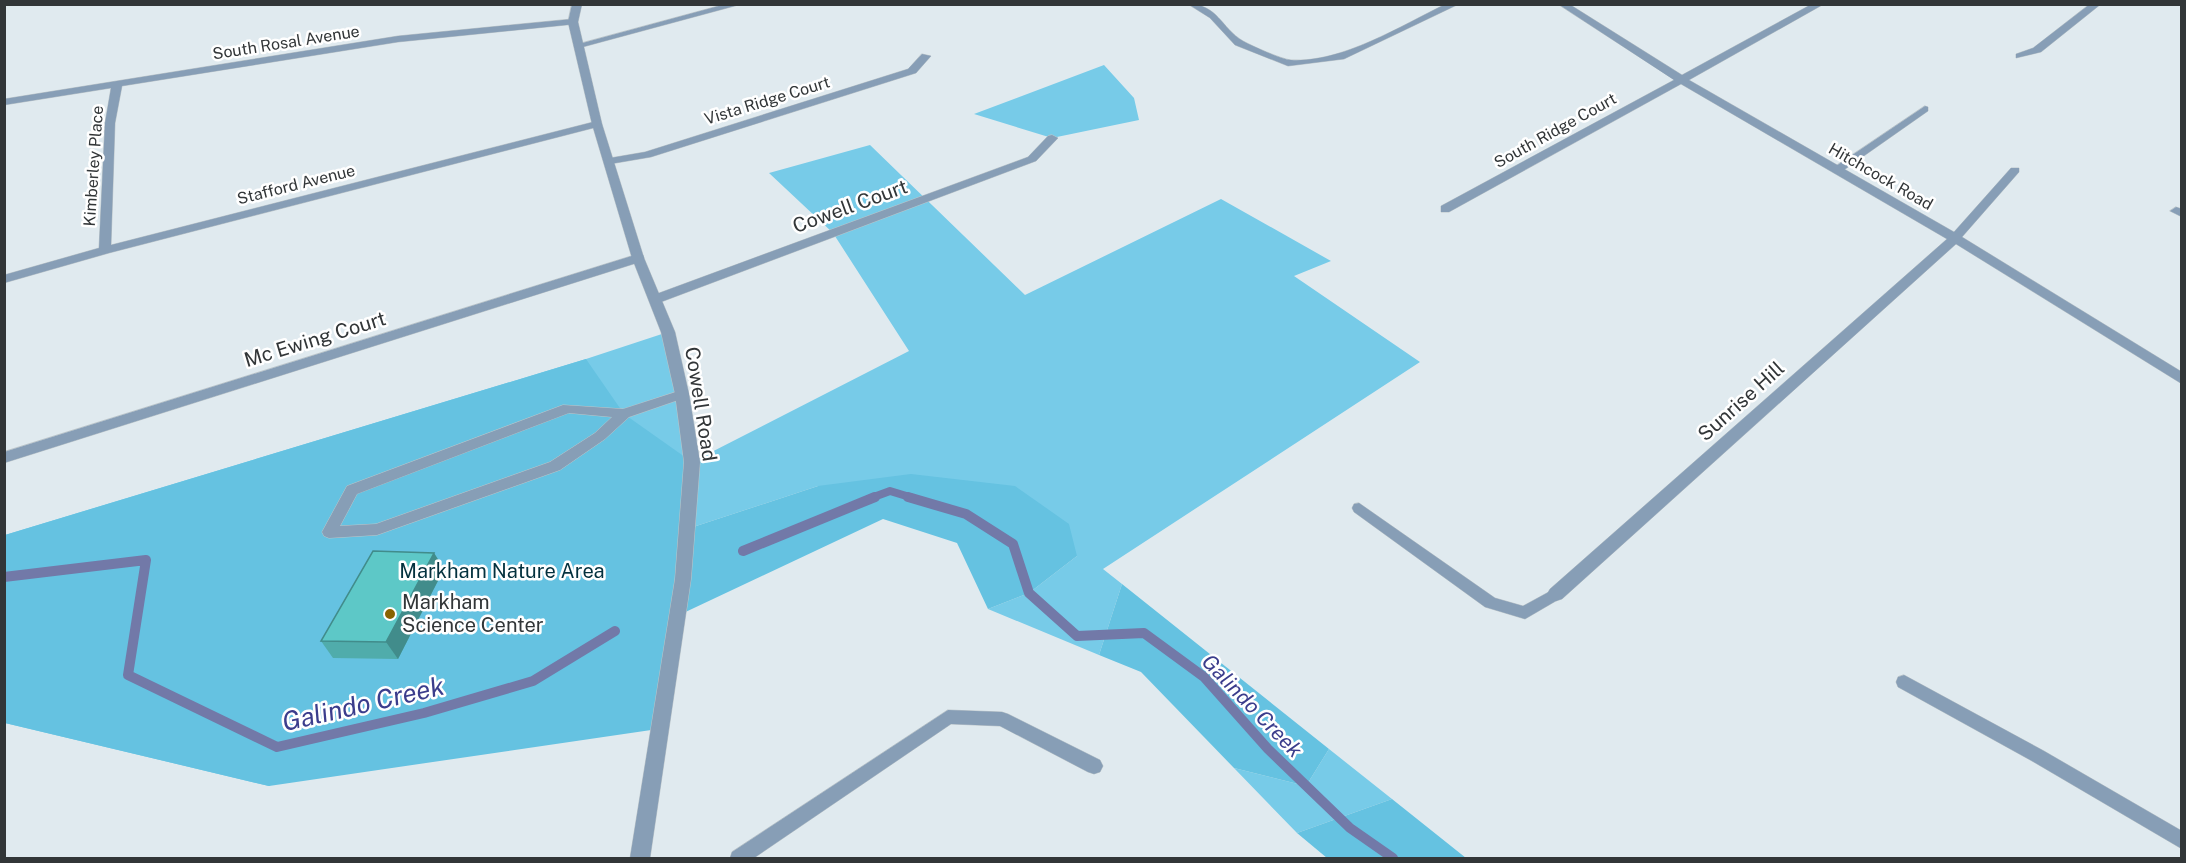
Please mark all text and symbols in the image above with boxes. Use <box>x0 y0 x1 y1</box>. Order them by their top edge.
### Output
street label: South Rosal Avenue <box>211 21 361 63</box>
street label: Vista Ridge Court <box>702 72 832 129</box>
street label: South Ridge Court <box>1491 89 1620 172</box>
street label: Kimberley Place <box>80 105 107 227</box>
street label: Hitchcock Road <box>1825 139 1936 214</box>
street label: Stafford Avenue <box>235 161 357 208</box>
street label: Cowell Court <box>789 174 911 238</box>
street label: Mc Ewing Court <box>241 306 389 372</box>
street label: Cowell Road <box>680 345 722 463</box>
street label: Sunrise Hill <box>1693 356 1789 446</box>
park label: Markham Nature Area <box>399 559 605 583</box>
place label: Markham Science Center <box>402 590 544 637</box>
marker: Markham Science Center <box>383 607 397 621</box>
water label: Galindo Creek <box>1197 649 1308 763</box>
water label: Galindo Creek <box>279 670 447 737</box>

